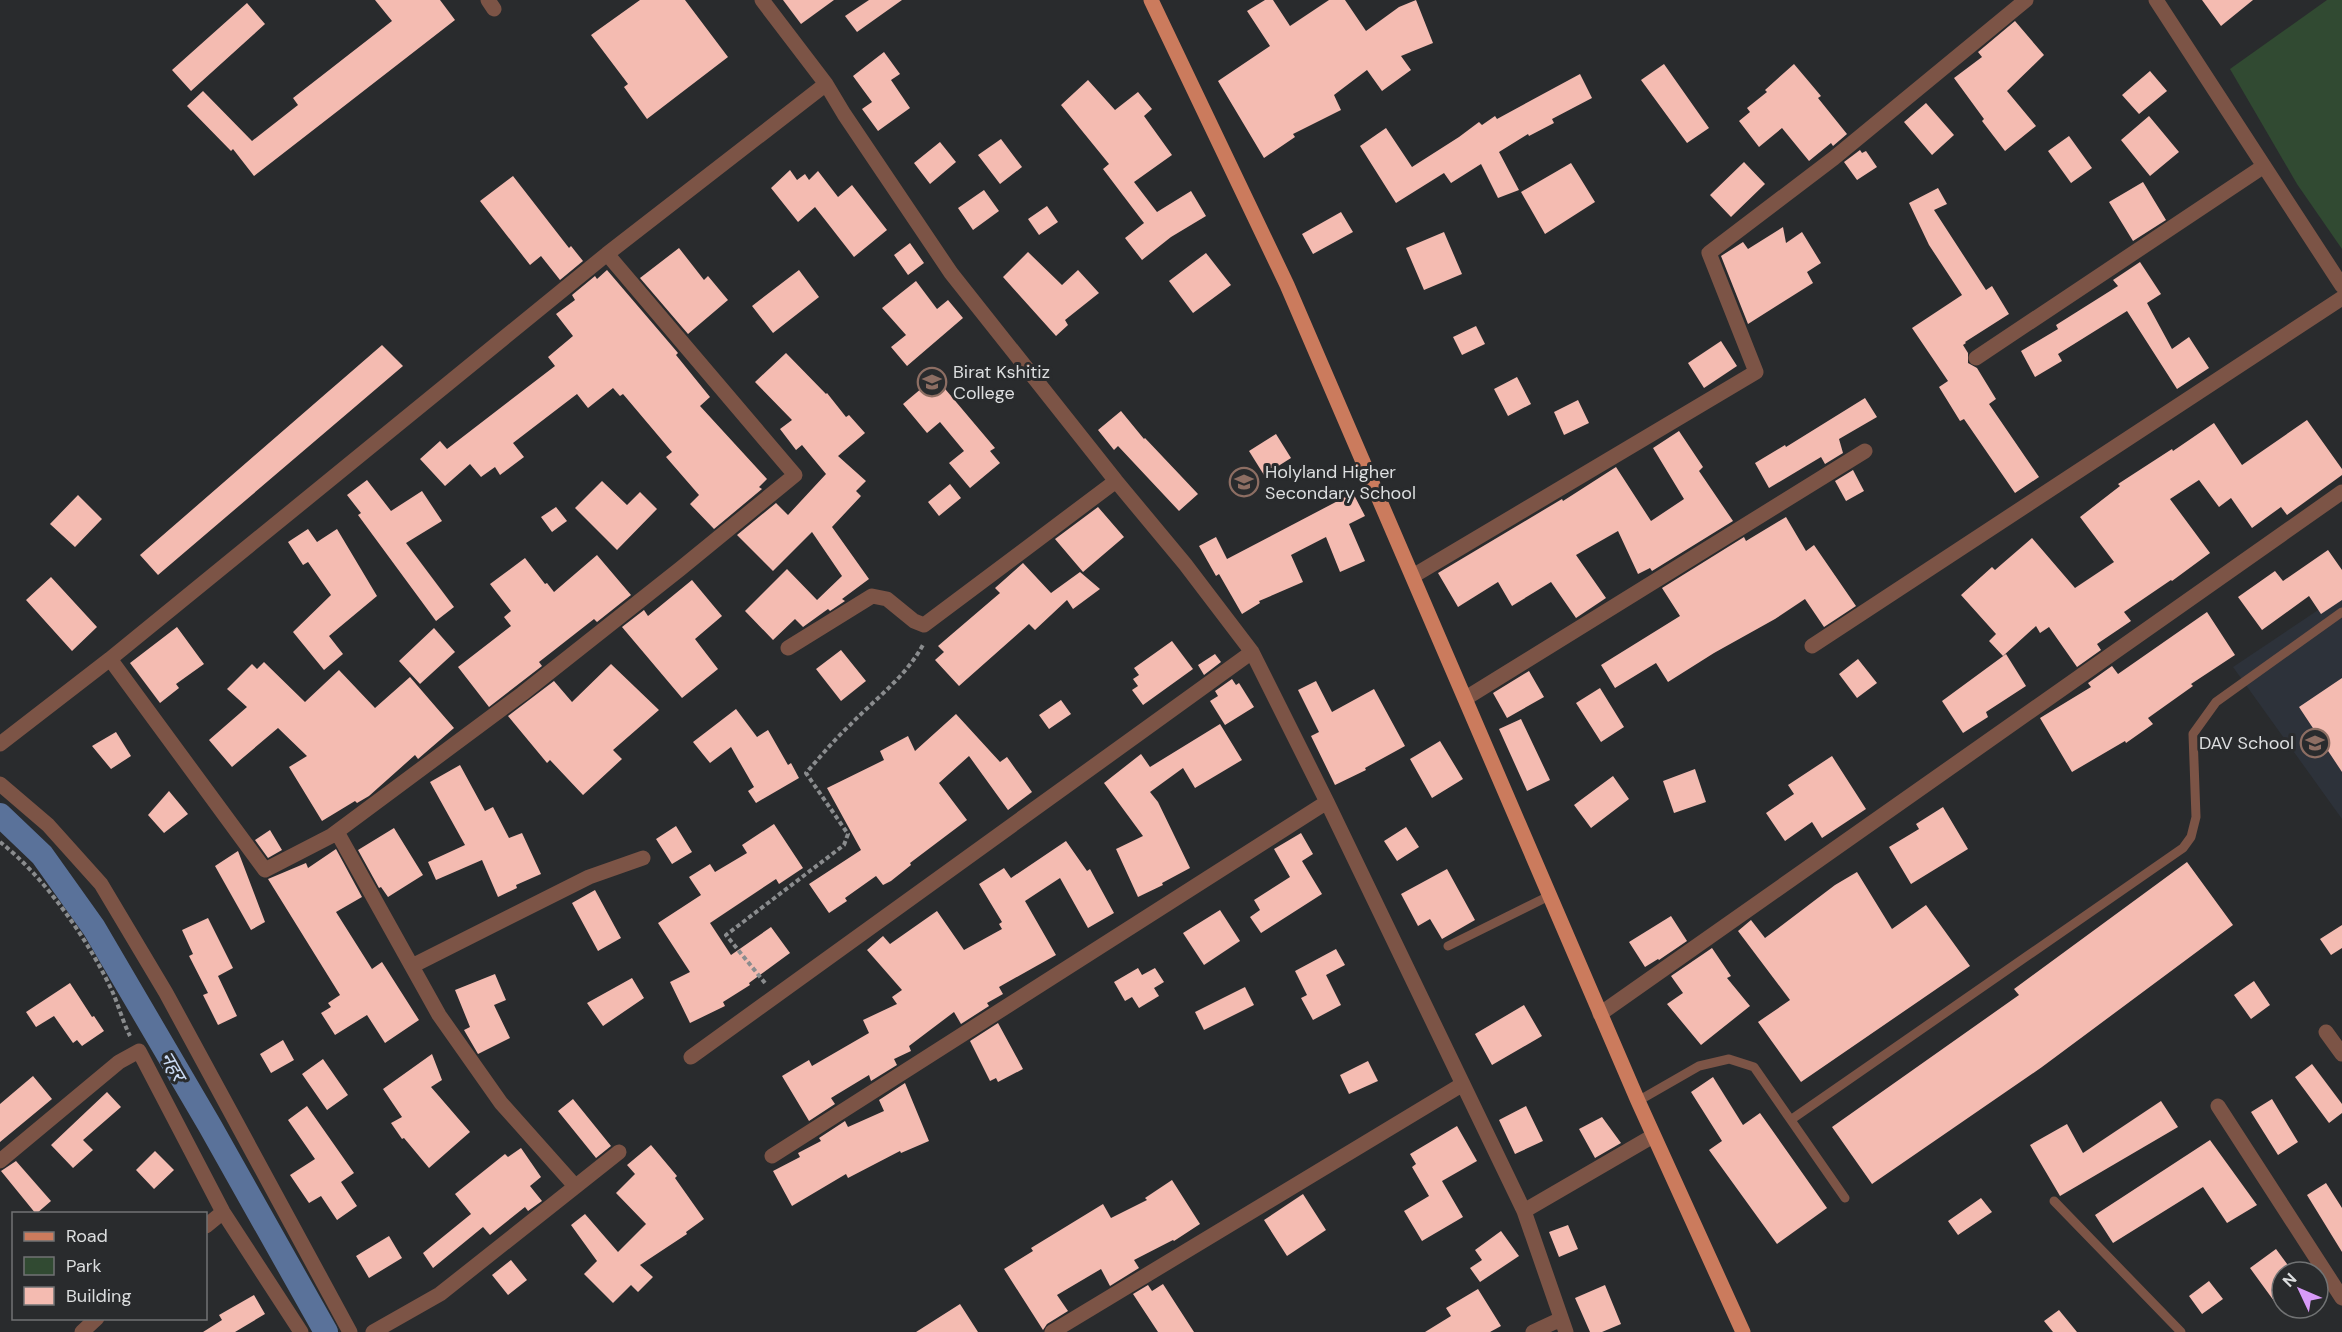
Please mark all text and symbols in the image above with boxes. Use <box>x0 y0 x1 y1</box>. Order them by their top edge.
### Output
place label: Birat Kshitiz College <box>953 360 1050 405</box>
school or university icon: Birat Kshitiz College <box>916 366 948 398</box>
place label: Holyland Higher Secondary School <box>1265 460 1416 505</box>
school or university icon: Holyland Higher Secondary School <box>1228 466 1260 498</box>
school or university icon: DAV School <box>2299 727 2331 759</box>
place label: DAV School <box>2199 731 2294 755</box>
water label: नहर <box>154 1047 194 1089</box>
legend <box>12 1212 207 1320</box>
text: Road <box>66 1224 108 1248</box>
text: Park <box>66 1254 102 1278</box>
north arrow <box>2270 1260 2330 1320</box>
text: N <box>2278 1268 2301 1291</box>
text: Building <box>66 1284 131 1308</box>

